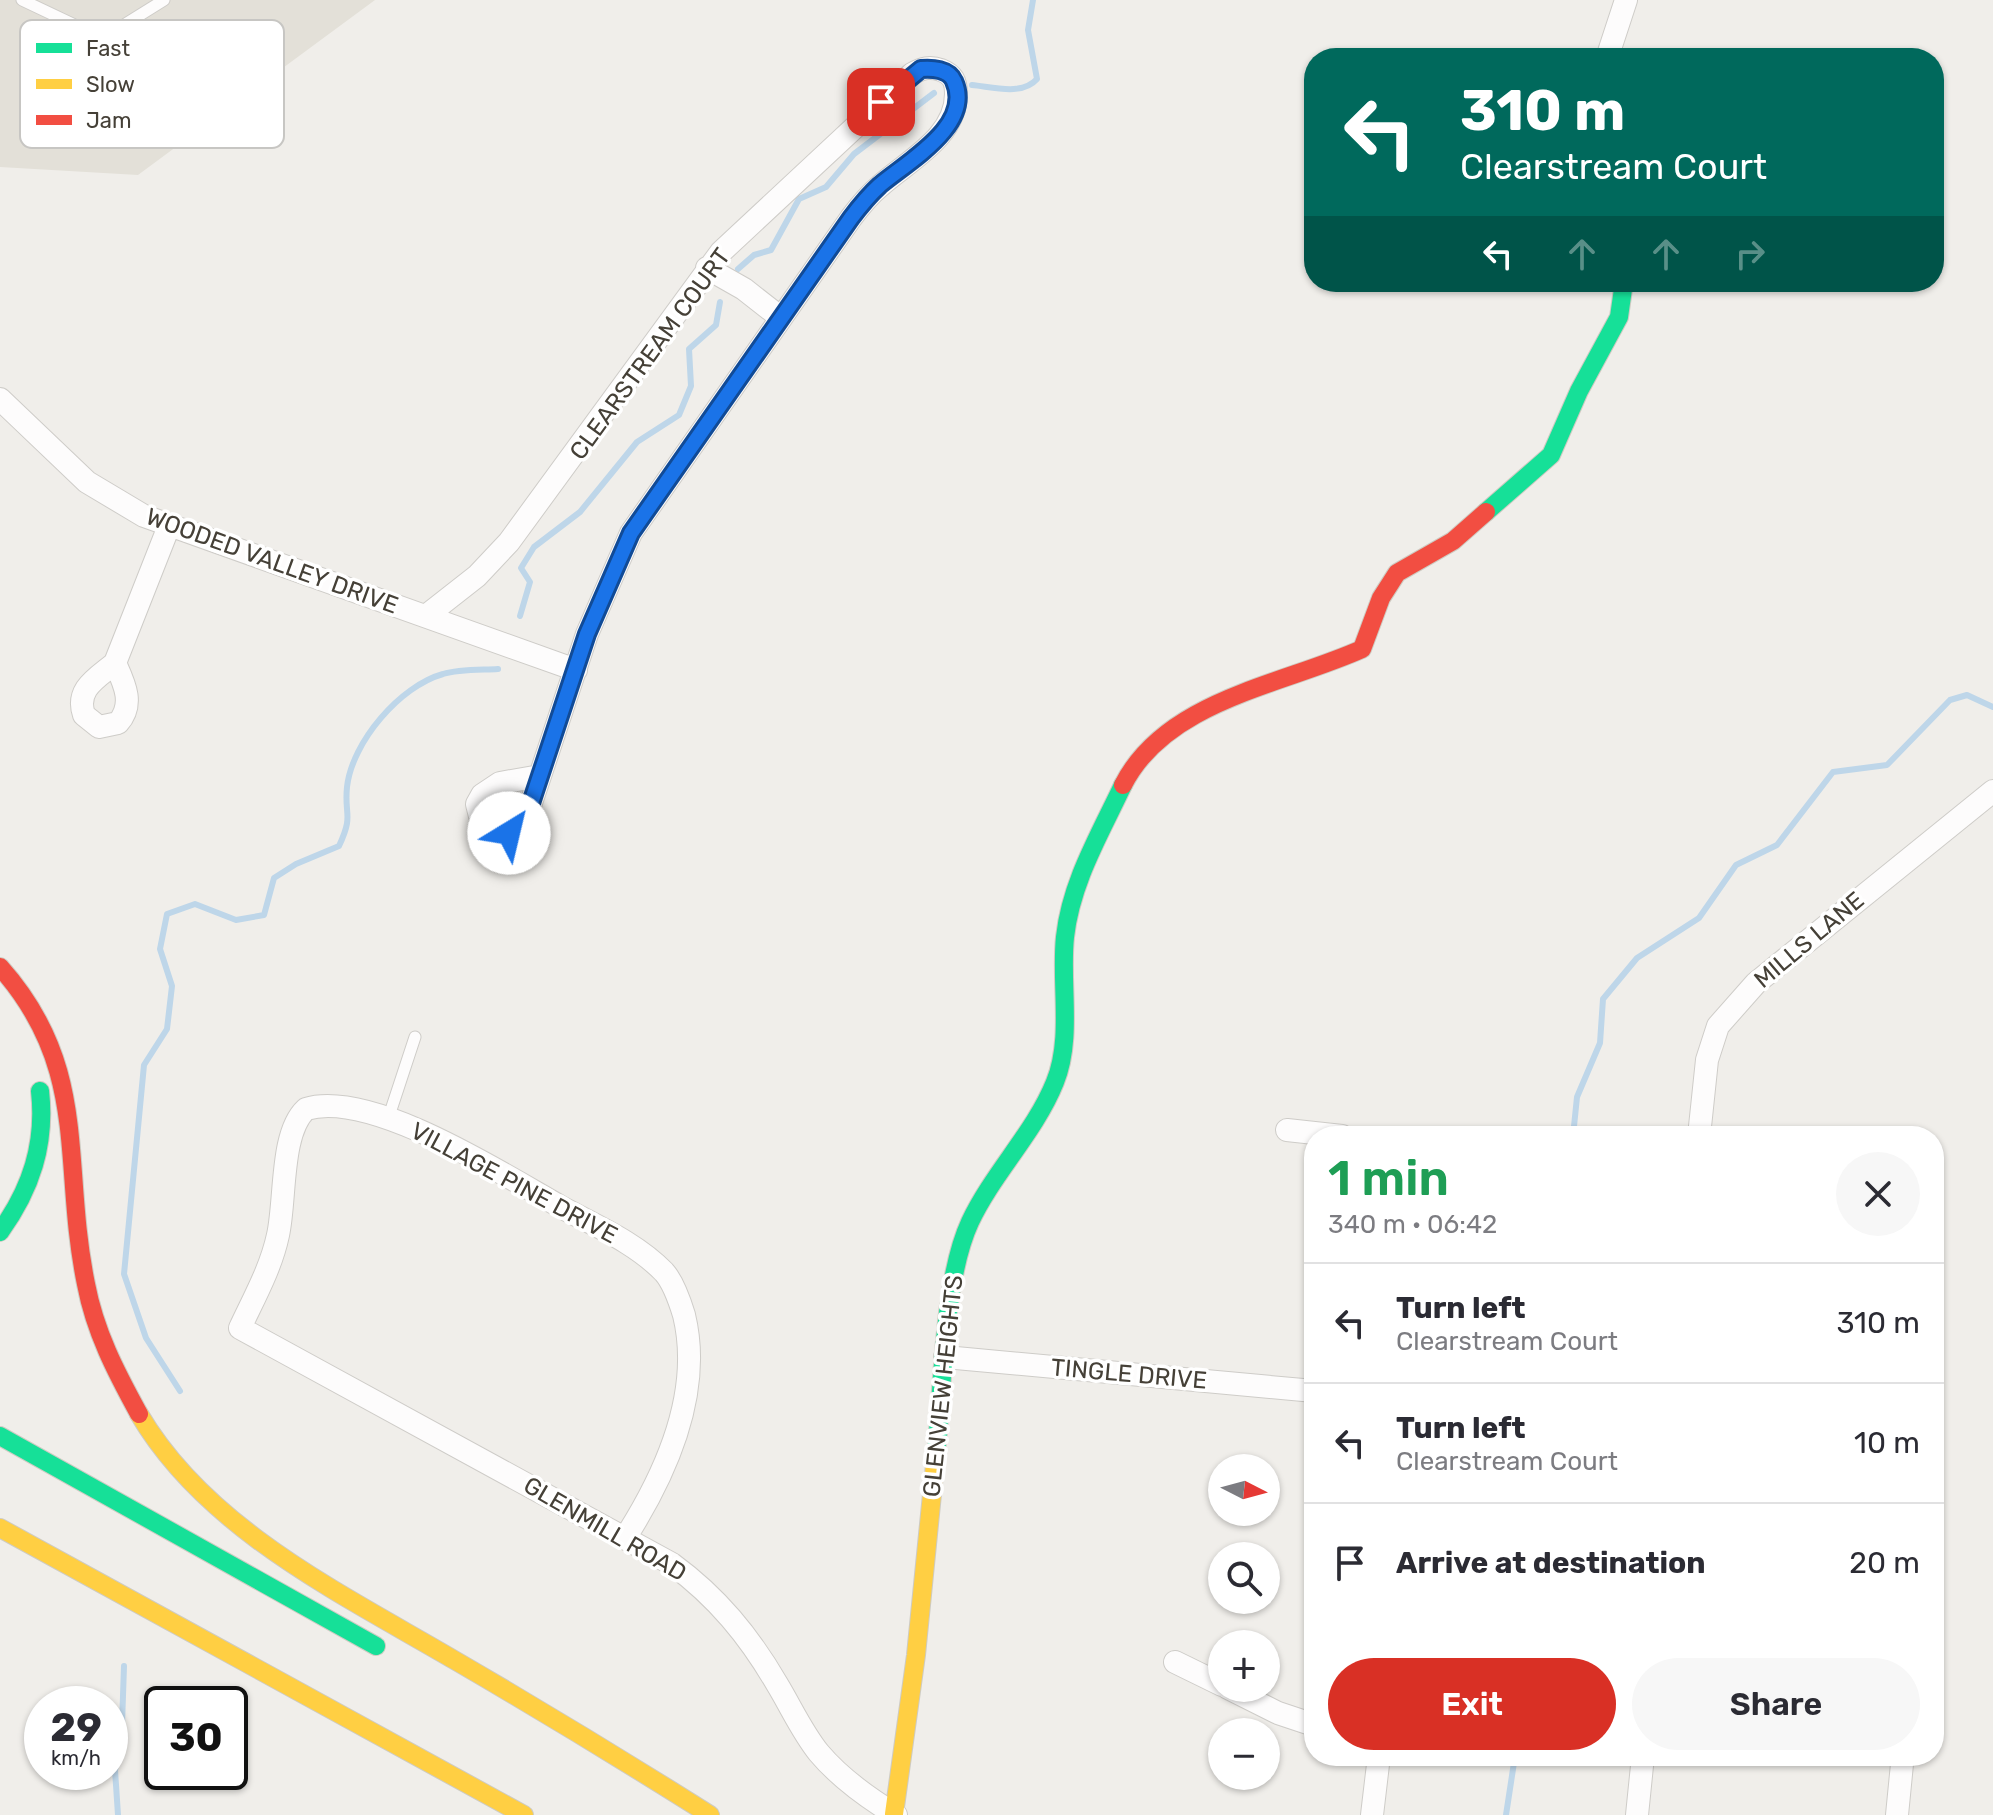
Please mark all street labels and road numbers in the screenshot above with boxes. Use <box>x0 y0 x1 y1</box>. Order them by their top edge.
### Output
street label: CLEARSTREAM COURT <box>564 243 736 465</box>
street label: WOODED VALLEY DRIVE <box>142 502 402 620</box>
street label: MILLS LANE <box>1749 886 1869 994</box>
street label: VILLAGE PINE DRIVE <box>406 1117 622 1249</box>
street label: GLENVIEW HEIGHTS <box>917 1274 969 1498</box>
street label: TINGLE DRIVE <box>1050 1353 1208 1395</box>
street label: GLENMILL ROAD <box>519 1471 691 1587</box>

